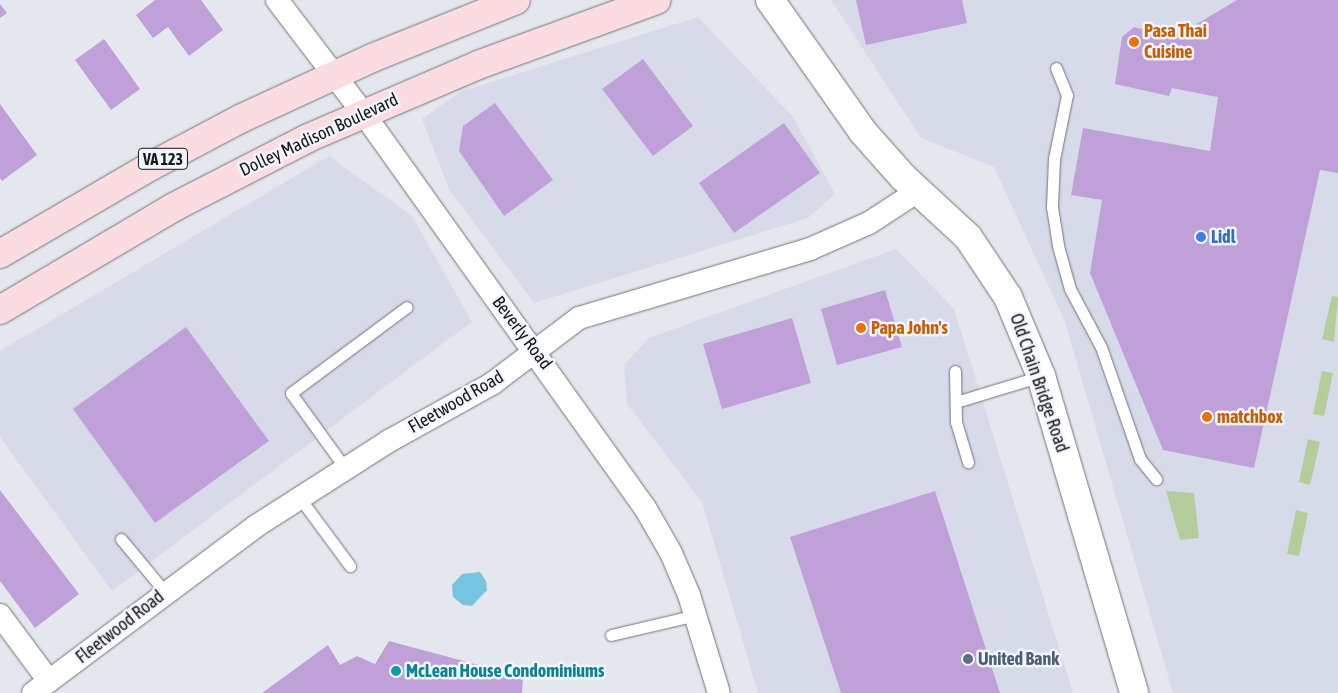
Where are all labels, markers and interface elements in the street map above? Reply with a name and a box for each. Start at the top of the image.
place label: Pasa Thai Cuisine [1144,21,1207,64]
marker: Pasa Thai Cuisine [1128,36,1140,48]
street label: Dolley Madison Boulevard [236,89,402,181]
road number: VA 123 [137,146,189,172]
place label: Lidl [1211,226,1235,248]
marker: Lidl [1195,231,1207,243]
street label: Beverly Road [487,292,557,374]
street label: Old Chain Bridge Road [1005,311,1073,455]
place label: Papa John's [871,317,948,339]
marker: Papa John's [855,322,867,334]
street label: Fleetwood Road [405,366,507,438]
place label: matchbox [1217,406,1283,428]
marker: matchbox [1201,411,1213,423]
street label: Fleetwood Road [72,586,168,668]
place label: United Bank [978,648,1059,670]
marker: United Bank [962,653,974,665]
place label: McLean House Condominiums [406,660,604,682]
marker: McLean House Condominiums [390,665,402,677]

